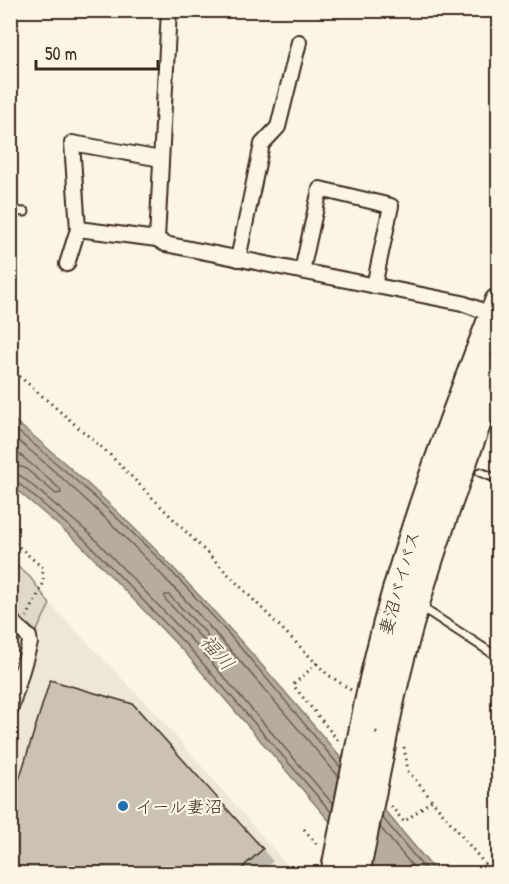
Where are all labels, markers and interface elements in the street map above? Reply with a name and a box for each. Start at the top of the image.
scale bar [36,33,158,71]
text: 50 m [45,41,77,66]
street label: 妻沼バイパス [372,528,426,638]
water label: 福川 [195,628,241,676]
place label: イール妻沼 [135,794,222,819]
marker: イール妻沼 [116,799,130,813]

